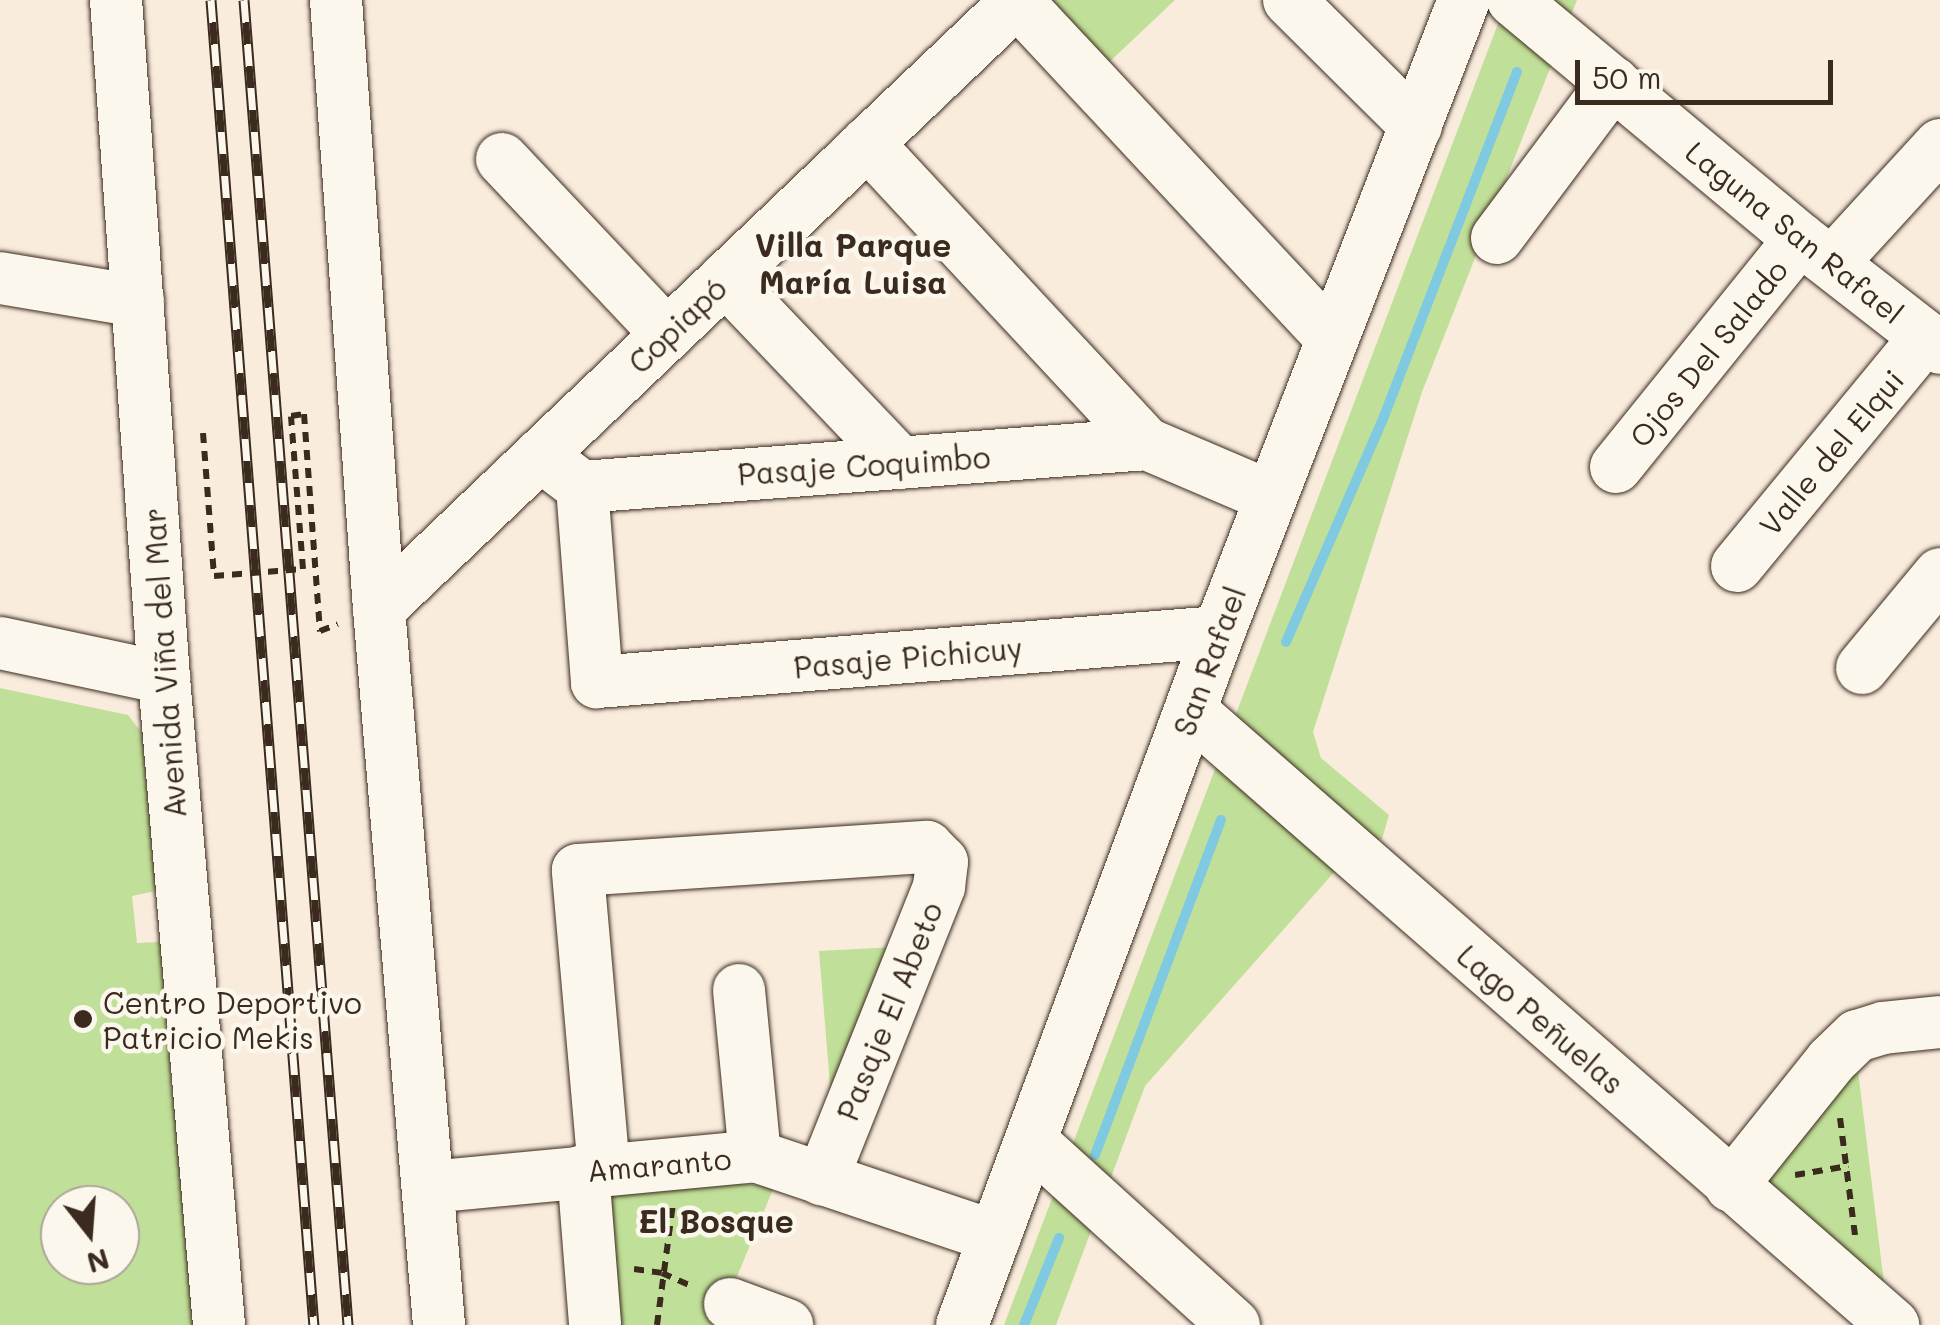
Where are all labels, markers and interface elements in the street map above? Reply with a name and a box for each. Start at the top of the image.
scale bar [1580,40,1838,102]
text: 50 m [1592,57,1662,97]
street label: Laguna San Rafael [1679,133,1911,331]
district label: Villa Parque María Luisa [755,226,951,301]
street label: Ojos Del Salado [1621,252,1795,454]
street label: Copiapó [621,270,733,380]
street label: Valle del Elqui [1751,362,1911,542]
street label: Pasaje Coquimbo [736,438,992,492]
street label: Avenida Viña del Mar [135,507,193,819]
street label: San Rafael [1165,581,1253,741]
street label: Pasaje Pichicuy [792,629,1024,685]
street label: Pasaje El Abeto [829,897,949,1125]
street label: Lago Peñuelas [1450,937,1632,1101]
place label: Centro Deportivo Patricio Mekis [103,984,362,1054]
marker: Centro Deportivo Patricio Mekis [72,1008,94,1030]
street label: Amaranto [585,1140,733,1188]
north arrow [40,1185,140,1285]
district label: El Bosque [638,1201,794,1239]
text: N [83,1241,114,1282]

